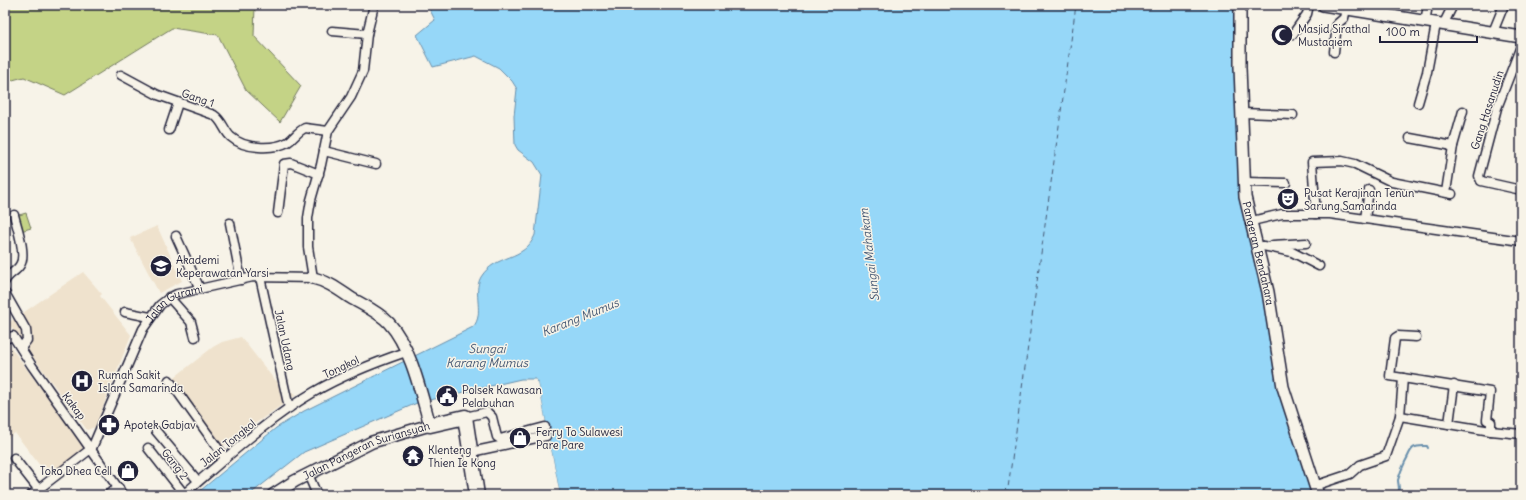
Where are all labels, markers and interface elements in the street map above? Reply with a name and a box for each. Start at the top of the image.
scale bar [1380,18,1477,44]
mosque icon: Masjid Sirathal Mustaqiem [1269,22,1295,48]
place label: Masjid Sirathal Mustaqiem [1298,22,1370,49]
text: 100 m [1386,24,1420,39]
street label: Gang Hasanudin [1468,68,1506,152]
street label: Gang 1 [180,86,216,110]
theatre icon: Pusat Kerajinan Tenun Sarung Samarinda [1275,186,1301,212]
place label: Pusat Kerajinan Tenun Sarung Samarinda [1304,186,1414,213]
street label: Pangeran Bendahara [1239,200,1277,306]
water label: Sungai Mahakam [856,207,882,302]
school or university icon: Akademi Keperawatan Yarsi [148,253,174,279]
place label: Akademi Keperawatan Yarsi [176,253,269,280]
street label: Jalan Gurami [143,281,204,326]
water label: Karang Mumus [539,294,622,339]
street label: Jalan Udang [272,308,298,372]
water label: Sungai Karang Mumus [446,341,529,370]
street label: Tongkol [321,353,361,381]
hospital icon: Rumah Sakit Islam Samarinda [69,368,95,394]
place label: Rumah Sakit Islam Samarinda [98,368,183,395]
public building icon: Polsek Kawasan Pelabuhan [434,383,460,409]
place label: Polsek Kawasan Pelabuhan [462,383,542,410]
street label: Kakap [59,389,89,423]
pharmacy icon: Apotek Gabjav [96,412,122,438]
street label: Jalan Tongkol [197,416,259,470]
place label: Apotek Gabjav [124,418,196,432]
street label: Jalan Pangeran Suriansyah [300,418,431,483]
shop icon: Ferry To Sulawesi Pare Pare [507,425,533,451]
place label: Ferry To Sulawesi Pare Pare [536,425,623,452]
temple icon: Klenteng Thien Ie Kong [400,443,426,469]
place label: Klenteng Thien Ie Kong [428,443,496,470]
street label: Gang 2 [159,446,191,482]
shop icon: Toko Dhea Cell [115,458,141,484]
place label: Toko Dhea Cell [40,464,112,478]

